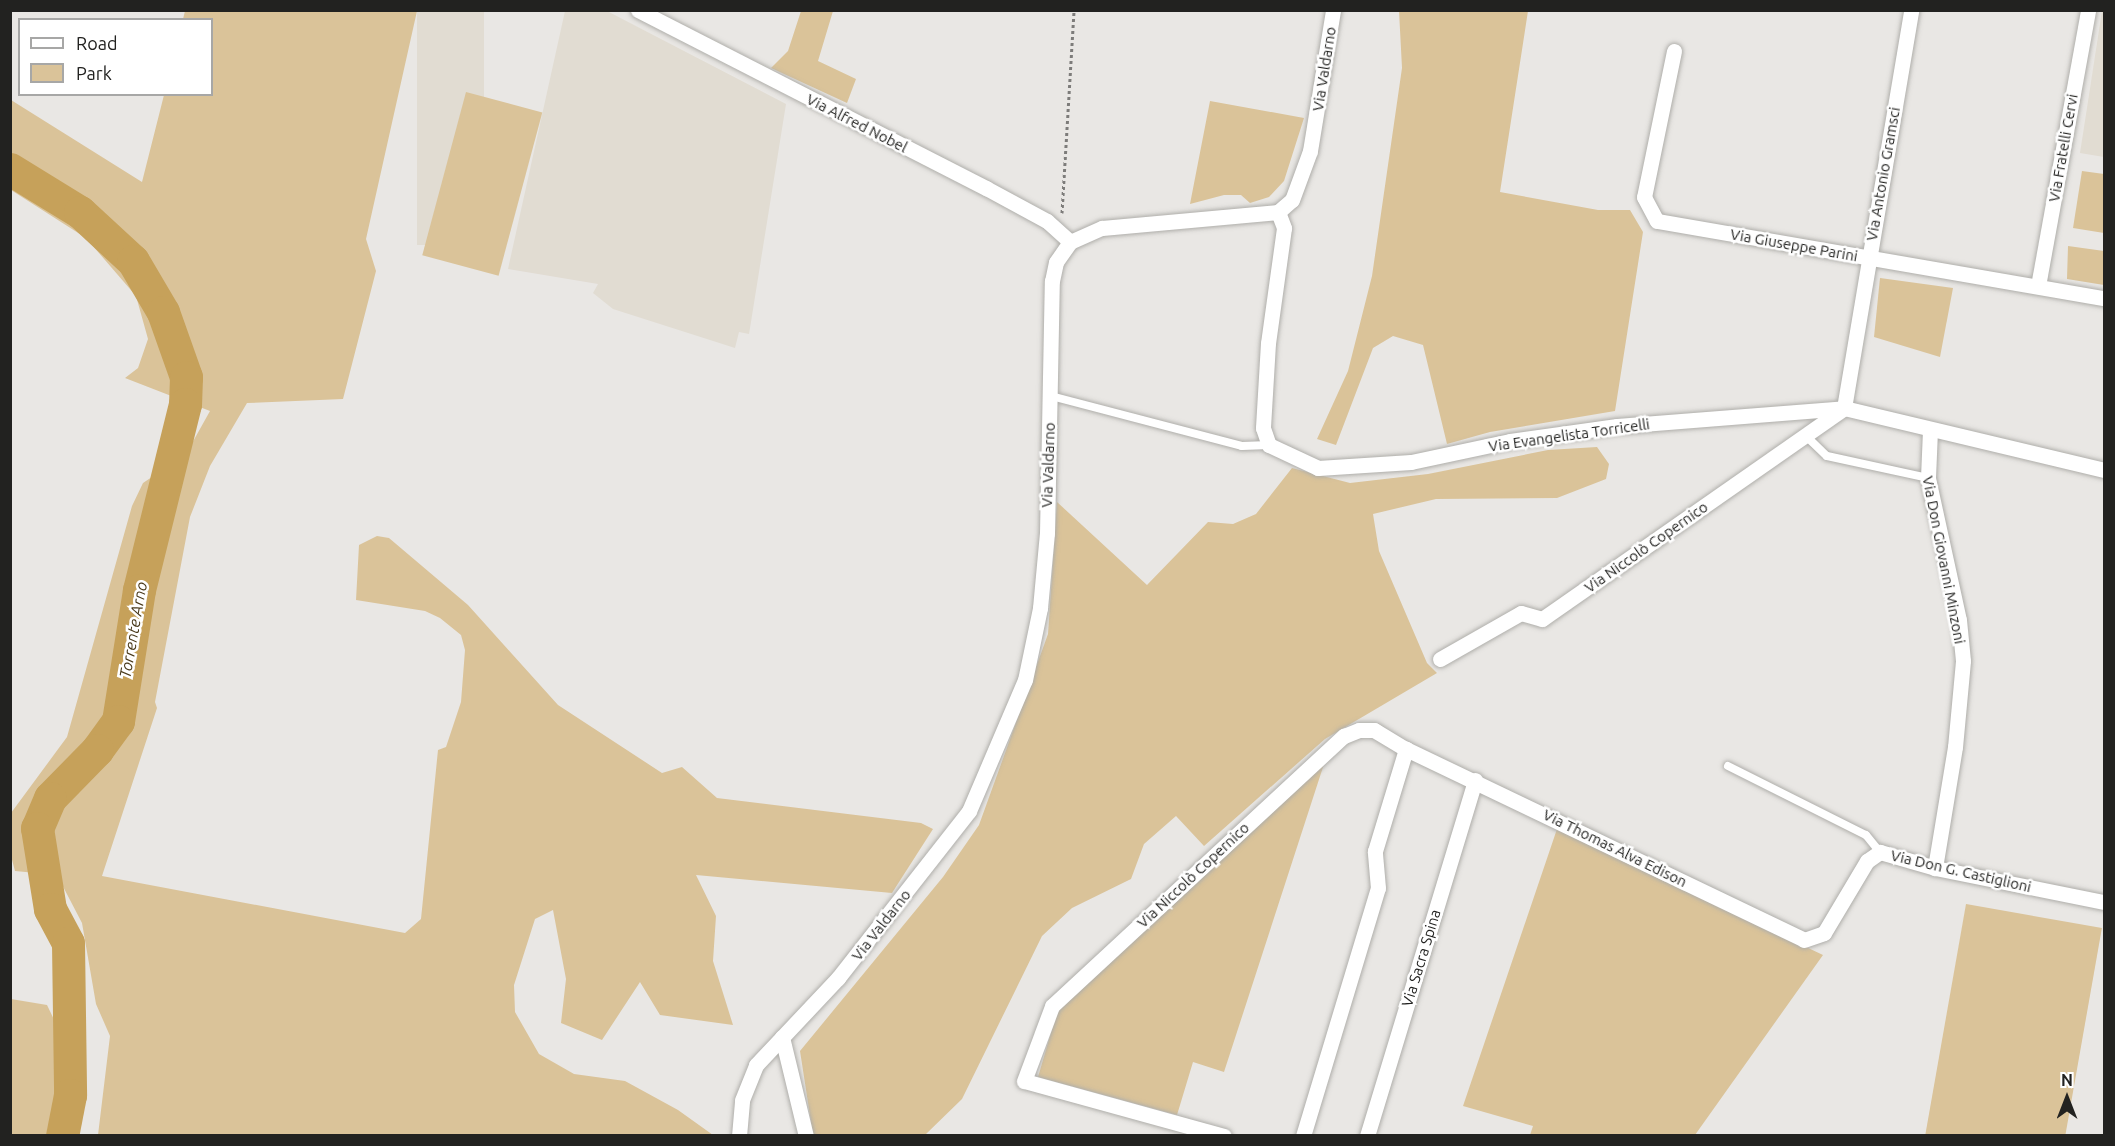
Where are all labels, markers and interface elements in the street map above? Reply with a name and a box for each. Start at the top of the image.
legend [18,18,213,96]
street label: Via Valdarno [1308,26,1340,112]
text: Road [76,33,118,53]
text: Park [76,63,112,83]
street label: Via Alfred Nobel [804,90,910,156]
street label: Via Fratelli Cervi [2045,93,2081,203]
street label: Via Antonio Gramsci [1862,106,1904,242]
street label: Via Giuseppe Parini [1729,225,1859,265]
street label: Via Evangelista Torricelli [1487,415,1651,455]
street label: Via Valdarno [1038,422,1058,508]
street label: Via Don Giovanni Minzoni [1919,475,1969,645]
street label: Via Niccolò Copernico [1581,498,1711,596]
water label: Torrente Arno [115,580,151,680]
street label: Via Thomas Alva Edison [1540,805,1690,891]
street label: Via Niccolò Copernico [1133,818,1253,932]
street label: Via Don G. Castiglioni [1889,846,2033,896]
street label: Via Valdarno [848,886,914,964]
street label: Via Sacra Spina [1398,907,1444,1009]
north arrow [2037,1068,2097,1128]
text: N [2061,1071,2073,1089]

